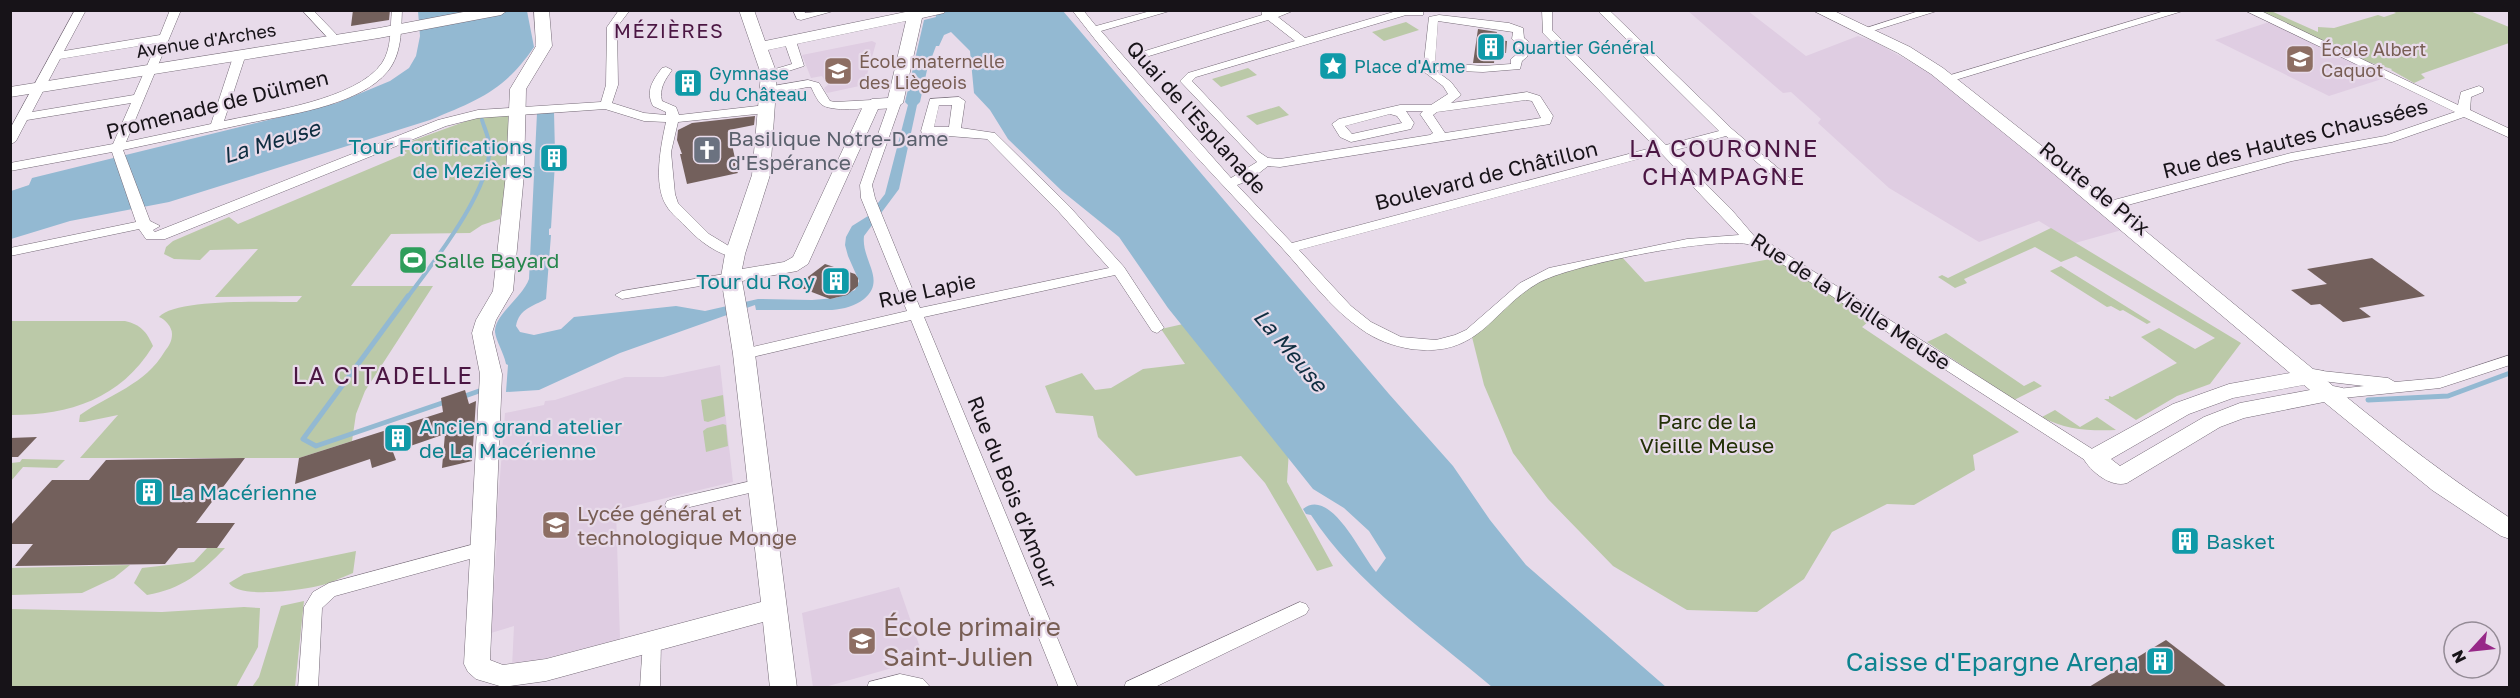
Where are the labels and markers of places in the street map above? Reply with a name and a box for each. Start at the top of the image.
building icon: Quartier Général [1475,31,1507,63]
place label: Quartier Général [1512,36,1655,58]
place label: École Albert Caquot [2321,38,2426,81]
school or university icon: École Albert Caquot [2284,43,2316,75]
place label: École maternelle des Liègeois [859,50,1005,93]
place icon: Place d'Arme [1317,50,1349,82]
school or university icon: École maternelle des Liègeois [822,55,854,87]
place label: Place d'Arme [1354,55,1466,77]
place label: Gymnase du Château [709,62,807,105]
building icon: Gymnase du Château [672,67,704,99]
place label: Basilique Notre-Dame d'Espérance [728,125,949,175]
place label: Tour Fortifications de Mezières [349,133,533,183]
church icon: Basilique Notre-Dame d'Espérance [691,134,723,166]
building icon: Tour Fortifications de Mezières [538,142,570,174]
sports icon: Salle Bayard [397,244,429,276]
place label: Salle Bayard [434,247,559,273]
building icon: Tour du Roy [820,265,852,297]
place label: Tour du Roy [696,268,815,294]
place label: Ancien grand atelier de La Macérienne [419,413,622,463]
building icon: Ancien grand atelier de La Macérienne [382,422,414,454]
building icon: La Macérienne [133,476,165,508]
place label: La Macérienne [170,479,317,505]
place label: Lycée général et technologique Monge [577,500,797,550]
school or university icon: Lycée général et technologique Monge [540,509,572,541]
building icon: Basket [2169,525,2201,557]
place label: Basket [2206,528,2275,554]
place label: École primaire Saint-Julien [883,611,1061,672]
school or university icon: École primaire Saint-Julien [846,625,878,657]
building icon: Caisse d'Epargne Arena [2144,645,2176,677]
place label: Caisse d'Epargne Arena [1846,646,2139,677]

